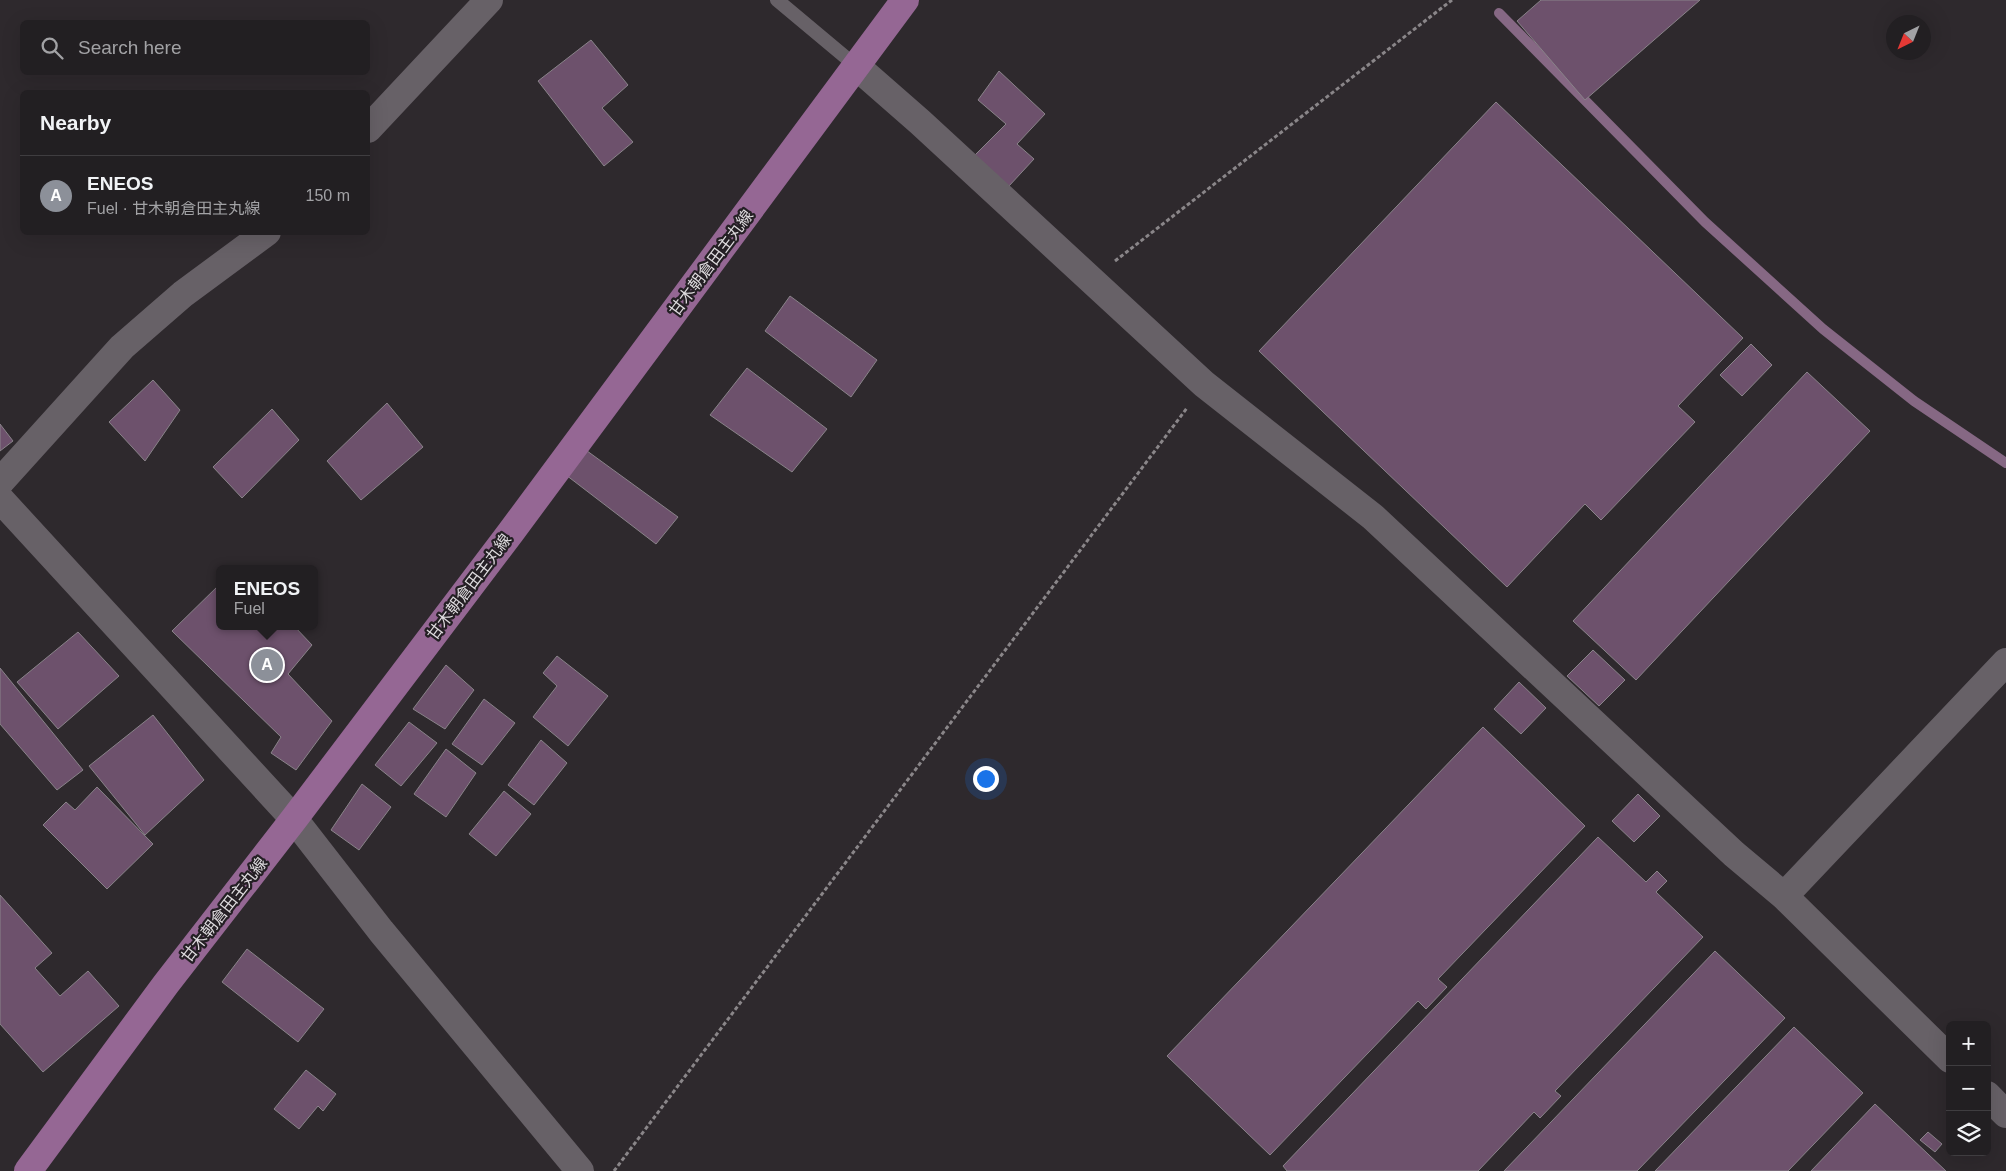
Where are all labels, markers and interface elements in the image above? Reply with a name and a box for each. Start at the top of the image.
north arrow [1886,15,1931,60]
search box [20,20,370,75]
icon: search [38,34,66,62]
text: Search here [78,37,182,58]
text: Nearby [40,111,111,134]
text: ENEOS [87,173,154,194]
text: A [50,187,62,204]
text: 150 m [306,187,350,204]
text: Fuel · 甘木朝倉田主丸線 [87,200,260,217]
street label: 甘木朝倉田主丸線 [666,207,756,319]
street label: 甘木朝倉田主丸線 [424,531,514,643]
popup [216,565,318,630]
text: ENEOS [234,578,300,599]
text: Fuel [234,600,265,617]
pin: A [251,646,283,684]
your location [973,766,999,792]
street label: 甘木朝倉田主丸線 [178,854,270,966]
map controls [1946,1021,1991,1156]
button: + [1946,1021,1991,1066]
button: − [1946,1066,1991,1111]
button: layers [1946,1111,1991,1156]

